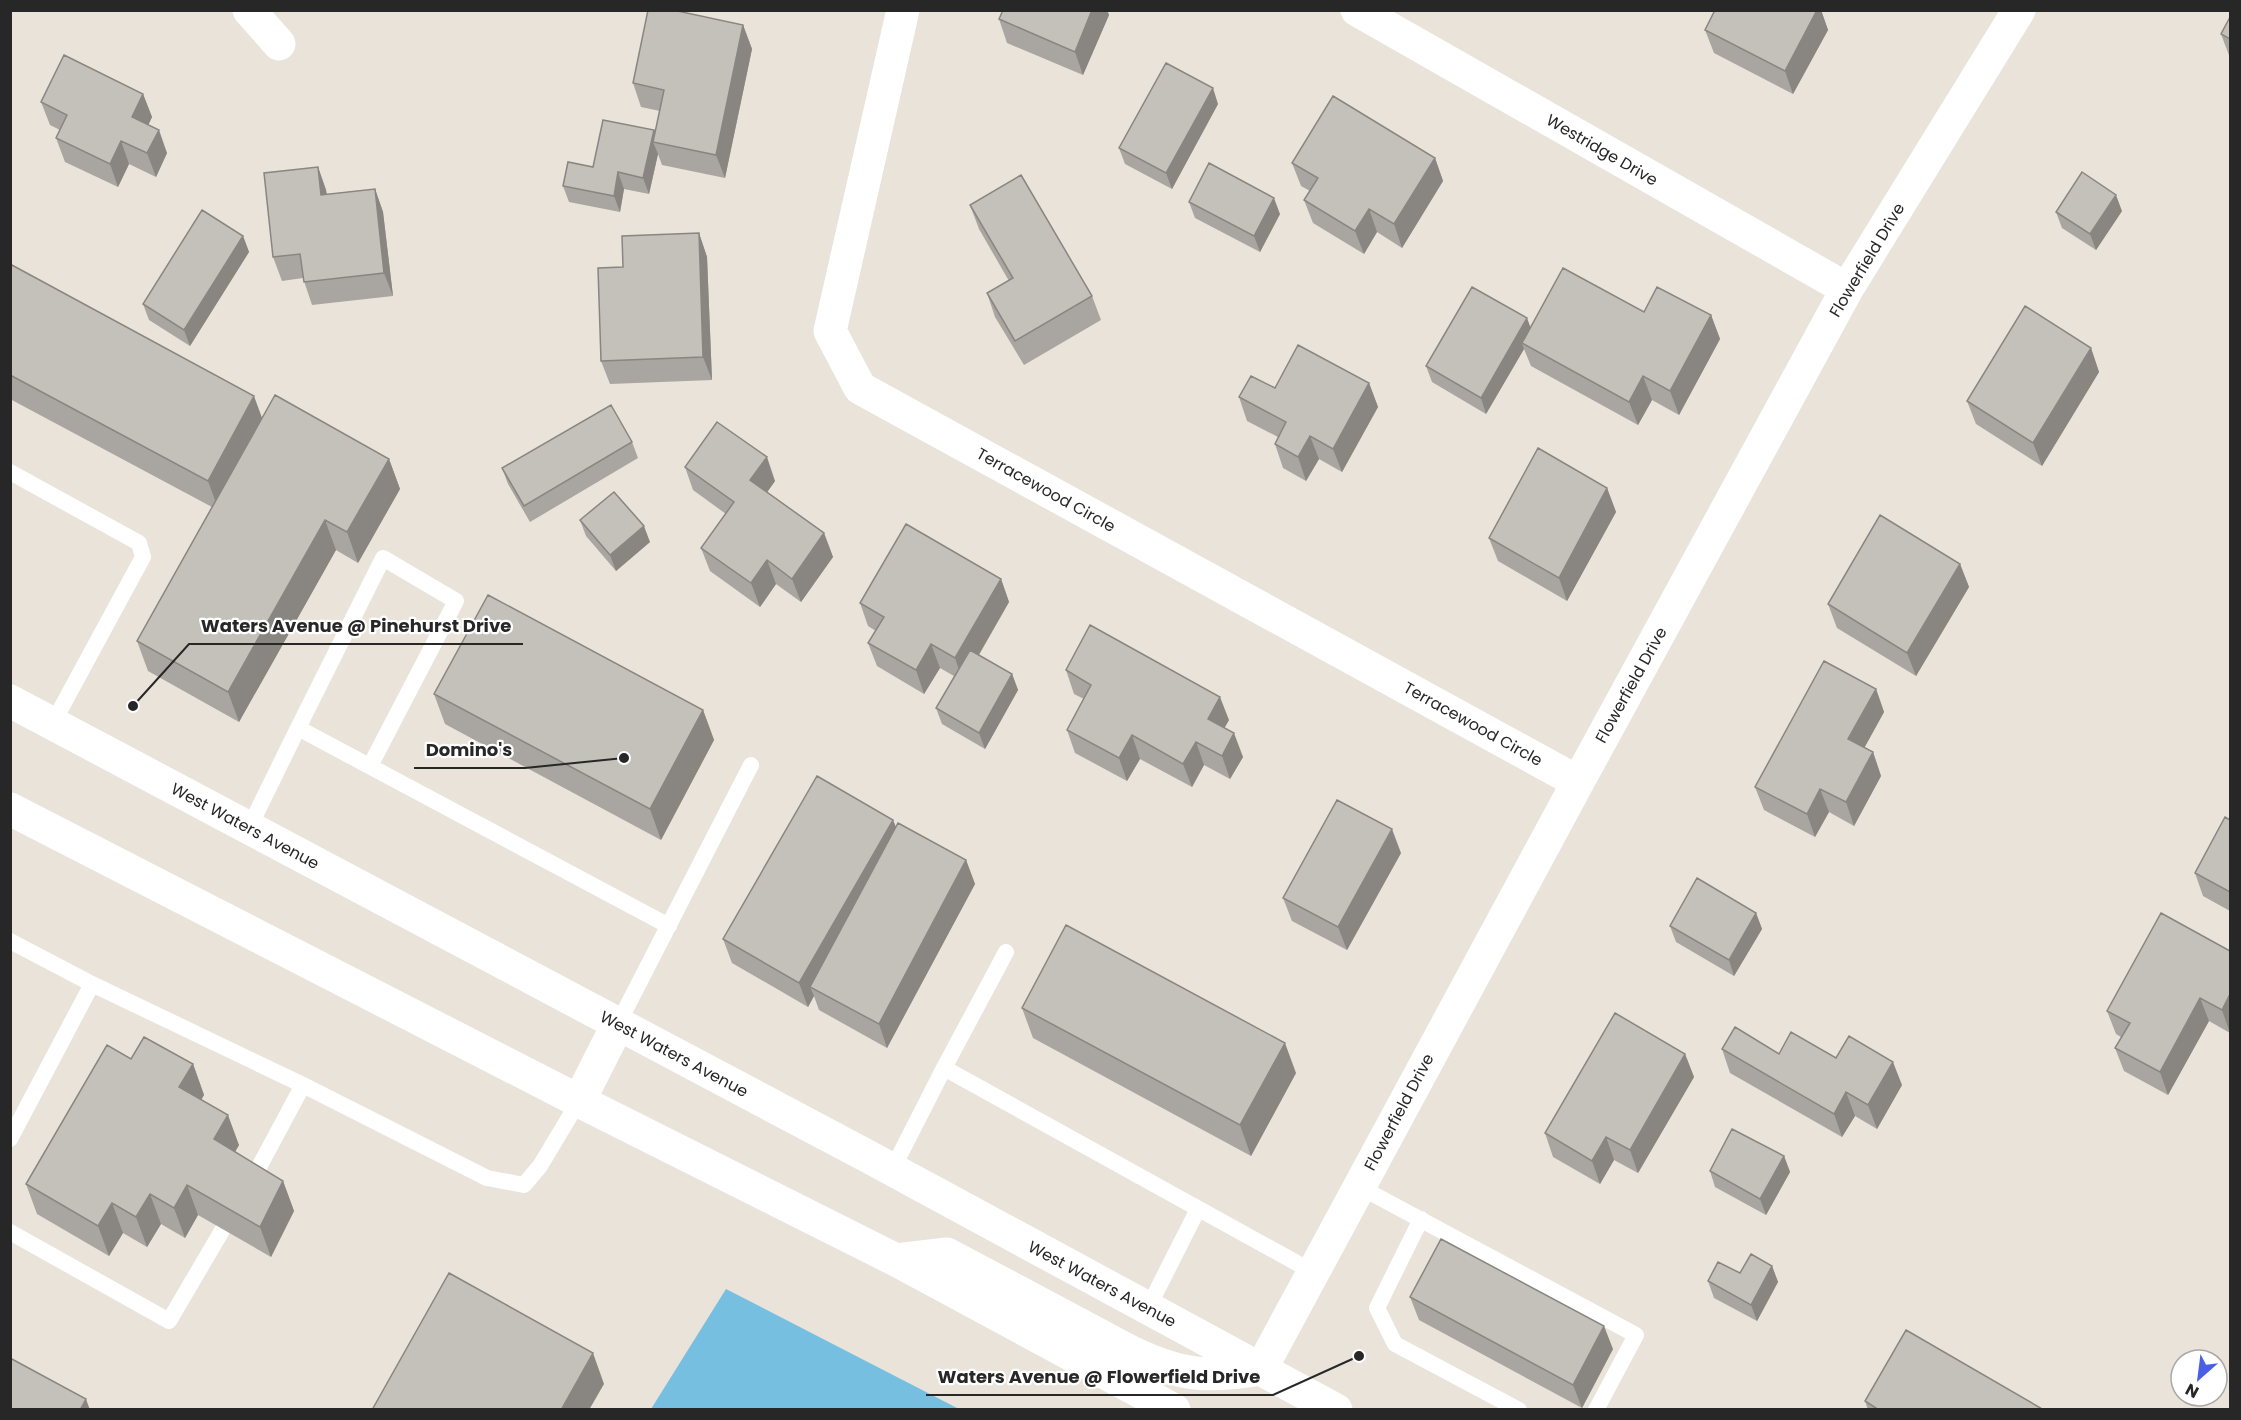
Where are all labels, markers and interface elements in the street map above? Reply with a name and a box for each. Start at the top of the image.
street label: Westridge Drive [1542,109,1662,191]
street label: Flowerfield Drive [1824,199,1910,321]
street label: Terracewood Circle [972,442,1120,538]
callout: Waters Avenue @ Pinehurst Drive [189,608,523,644]
text: Waters Avenue @ Pinehurst Drive [201,613,511,638]
street label: Flowerfield Drive [1590,623,1672,747]
street label: Terracewood Circle [1399,676,1547,772]
callout: Domino's [414,732,525,768]
text: Domino's [426,737,512,762]
street label: West Waters Avenue [167,777,323,875]
street label: West Waters Avenue [596,1005,752,1103]
street label: Flowerfield Drive [1358,1049,1440,1175]
street label: West Waters Avenue [1024,1235,1180,1333]
north arrow [2169,1348,2229,1408]
callout: Waters Avenue @ Flowerfield Drive [926,1359,1273,1395]
text: Waters Avenue @ Flowerfield Drive [938,1364,1260,1389]
text: N [2181,1378,2203,1404]

